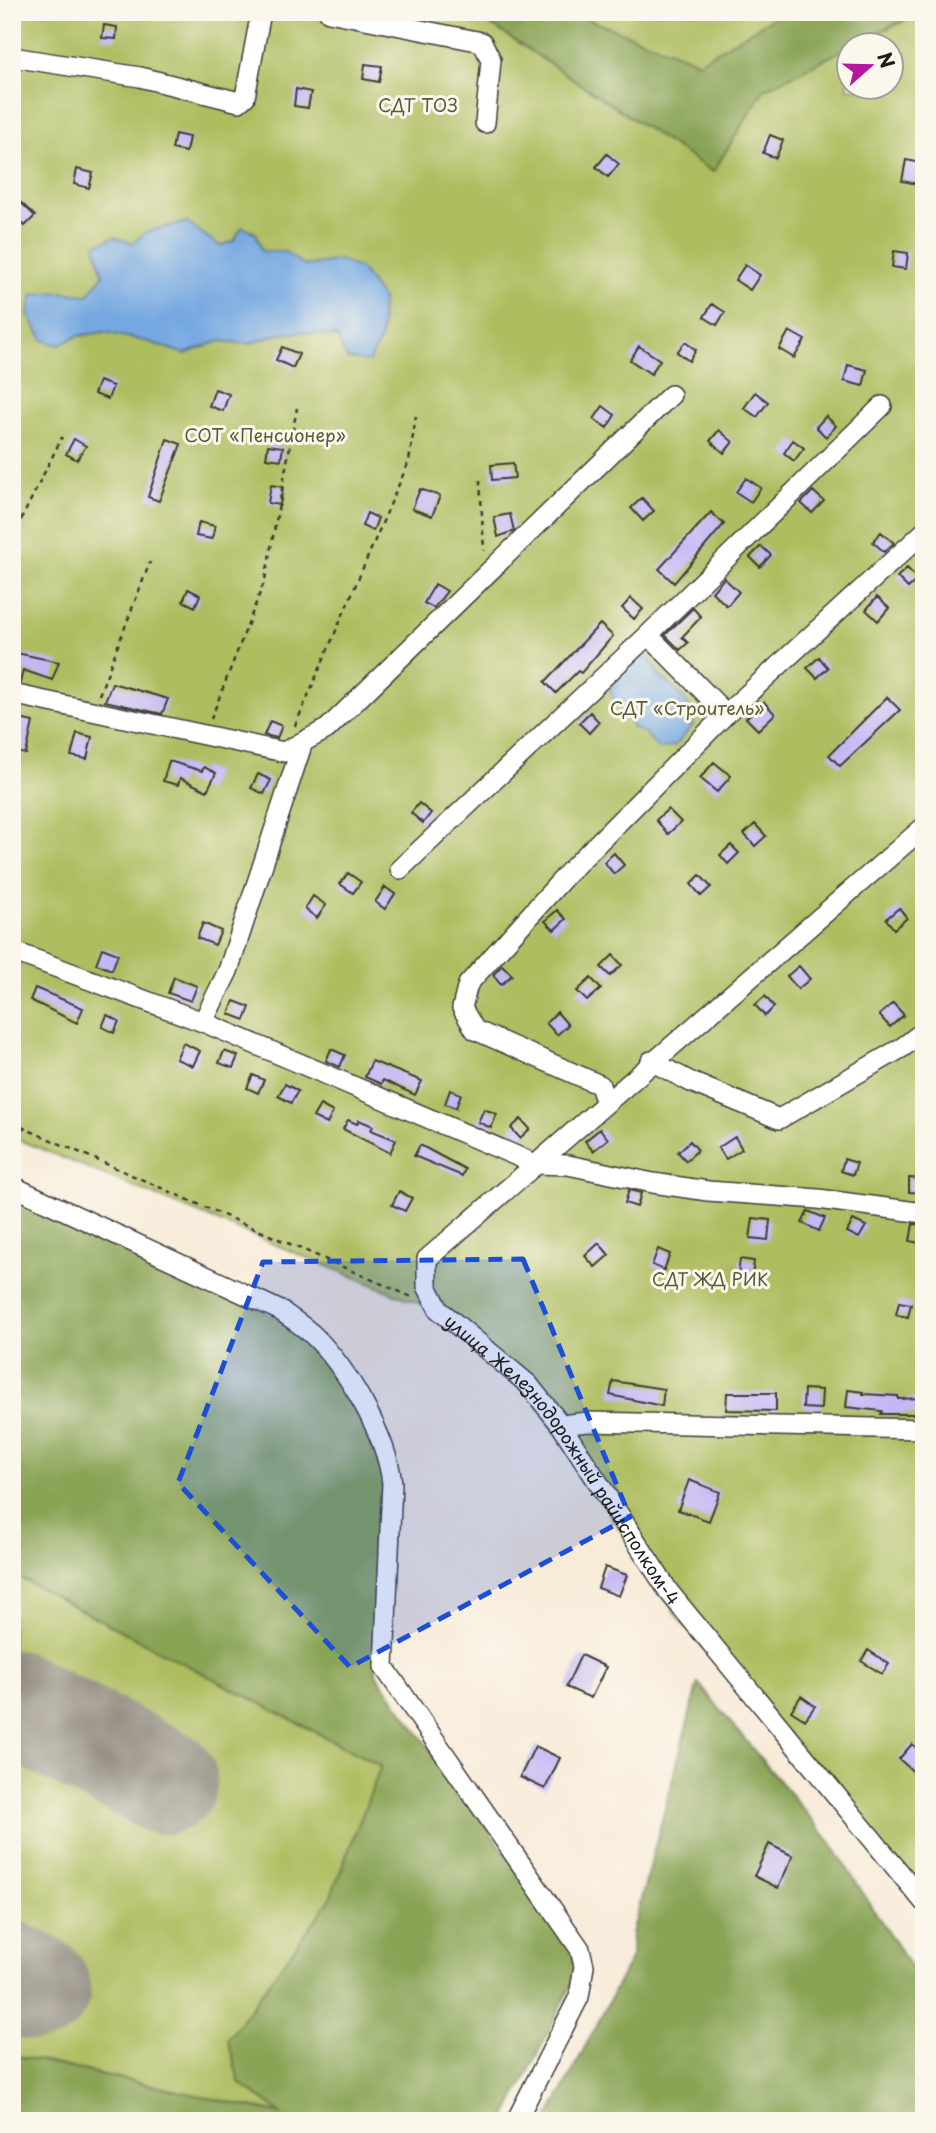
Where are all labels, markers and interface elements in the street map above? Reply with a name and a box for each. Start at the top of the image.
north arrow [834,32,904,102]
text: N [871,48,903,72]
park label: СДТ ТОЗ [378,91,458,118]
park label: СОТ «Пенсионер» [184,421,346,448]
park label: СДТ «Строитель» [610,694,764,721]
park label: СДТ ЖД РИК [652,1265,768,1292]
street label: улица Железнодорожный райисполком-4 [439,1307,687,1610]

